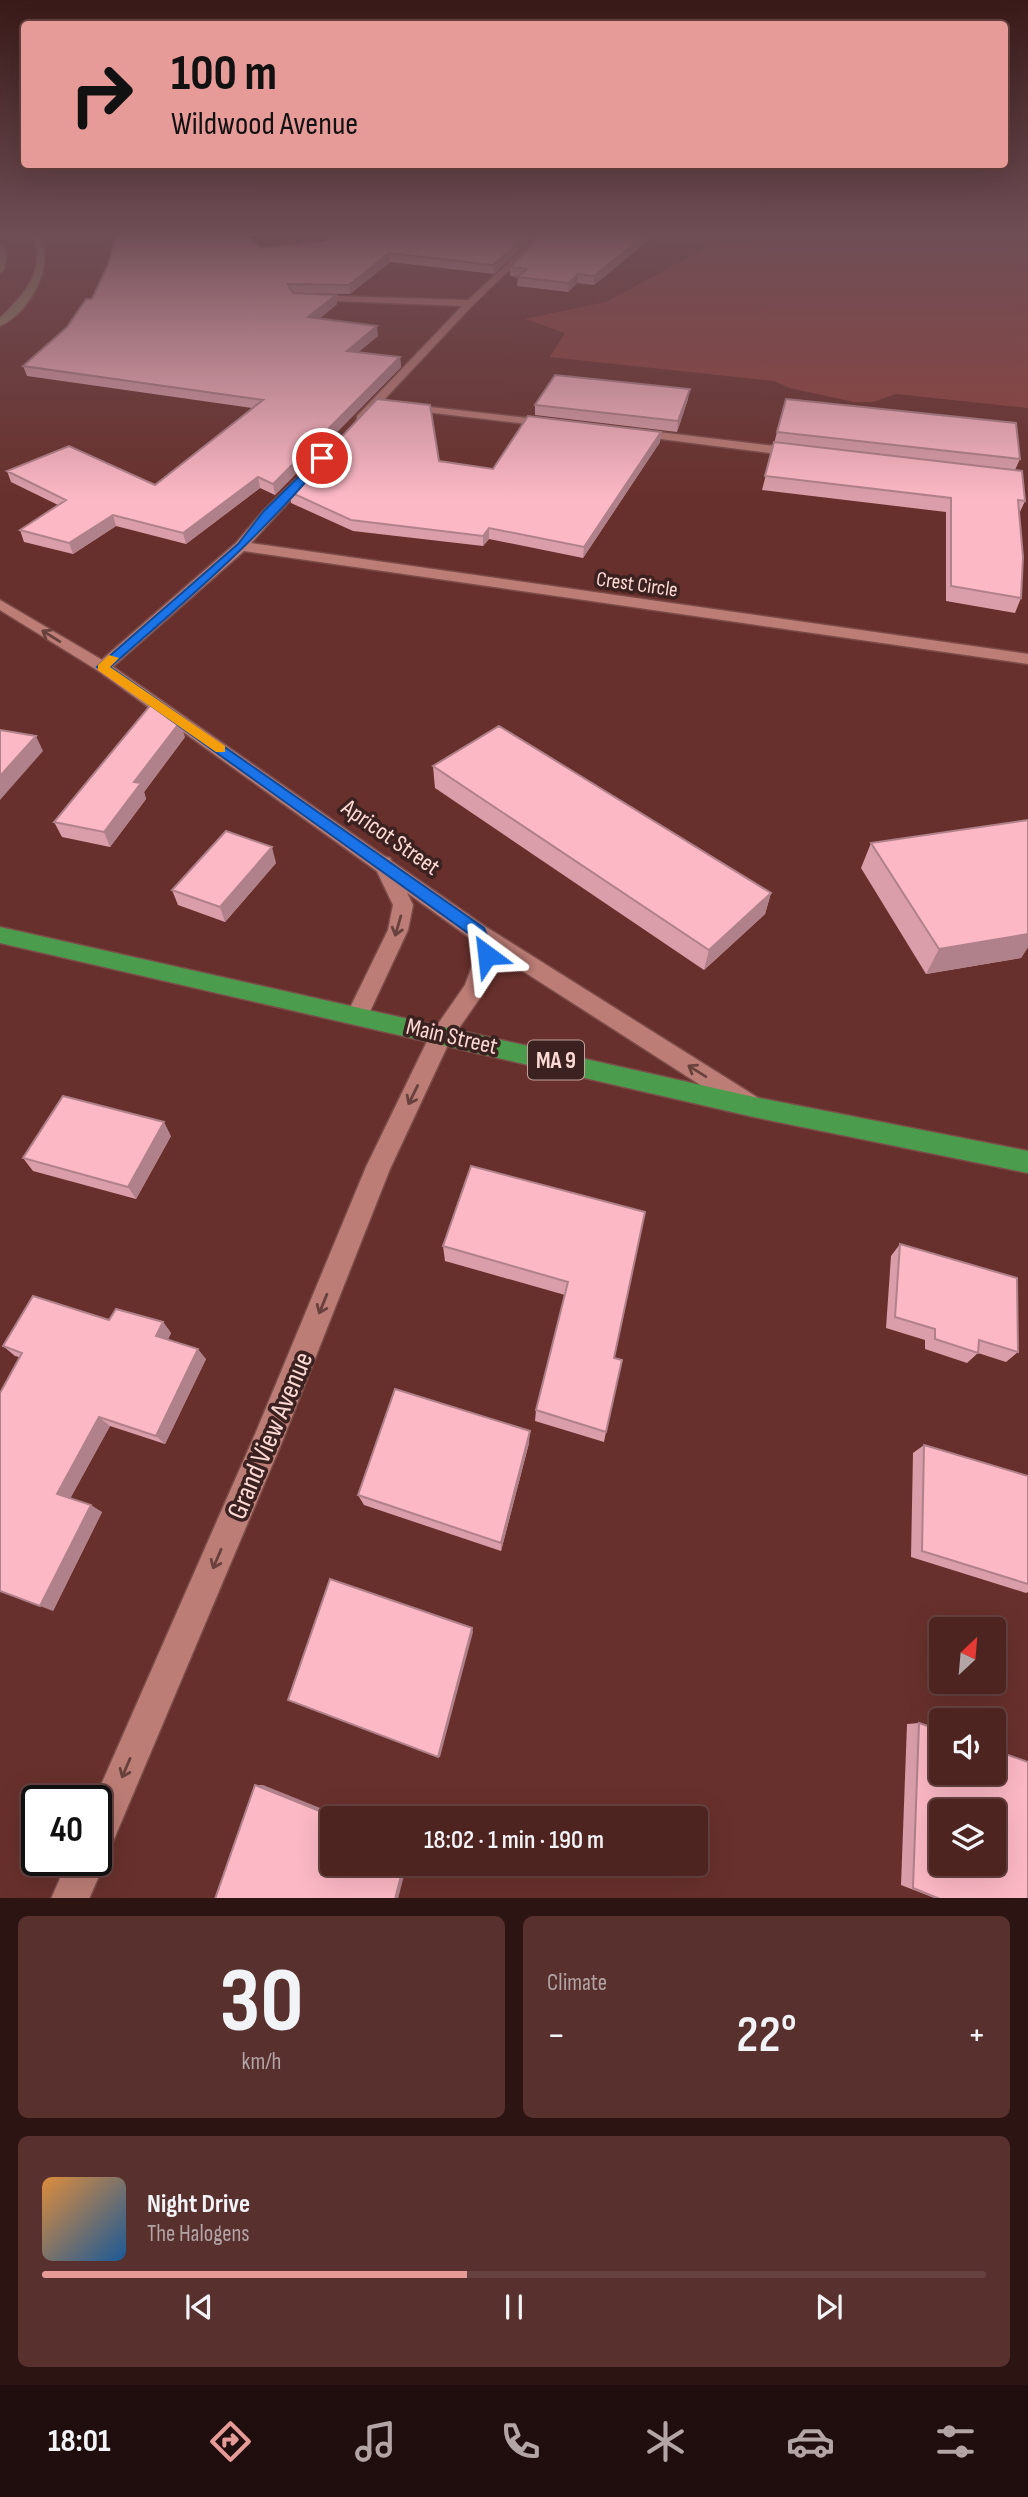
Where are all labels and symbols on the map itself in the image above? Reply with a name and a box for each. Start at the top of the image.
pin [292,428,352,488]
street label: Crest Circle [595,566,679,603]
one-way arrow [42,628,62,642]
street label: Apricot Street [335,792,445,882]
one-way arrow [390,914,403,936]
position arrow [450,918,524,992]
street label: Main Street [403,1012,500,1061]
road number: MA 9 [528,1040,584,1079]
one-way arrow [687,1063,707,1077]
one-way arrow [405,1084,419,1105]
one-way arrow [315,1293,328,1314]
street label: Grand View Avenue [220,1347,320,1524]
one-way arrow [209,1548,222,1569]
north arrow [929,1617,1006,1694]
one-way arrow [119,1757,132,1778]
speed limit sign: 40 [21,1785,112,1876]

